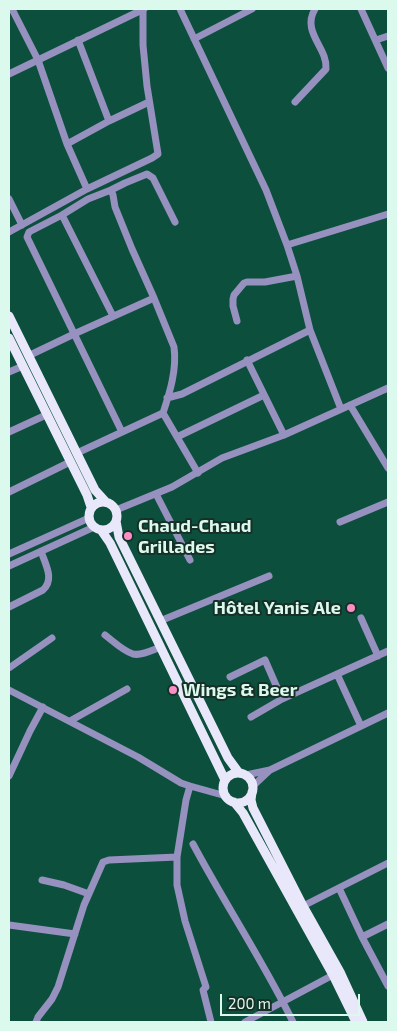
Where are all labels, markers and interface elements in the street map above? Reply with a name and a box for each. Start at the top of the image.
place label: Chaud-Chaud Grillades [138,515,252,558]
marker: Chaud-Chaud Grillades [122,530,134,542]
place label: Hôtel Yanis Ale [213,597,341,619]
marker: Hôtel Yanis Ale [345,602,357,614]
place label: Wings & Beer [183,679,297,701]
marker: Wings & Beer [167,684,179,696]
scale bar [222,984,362,1016]
text: 200 m [228,994,271,1012]

